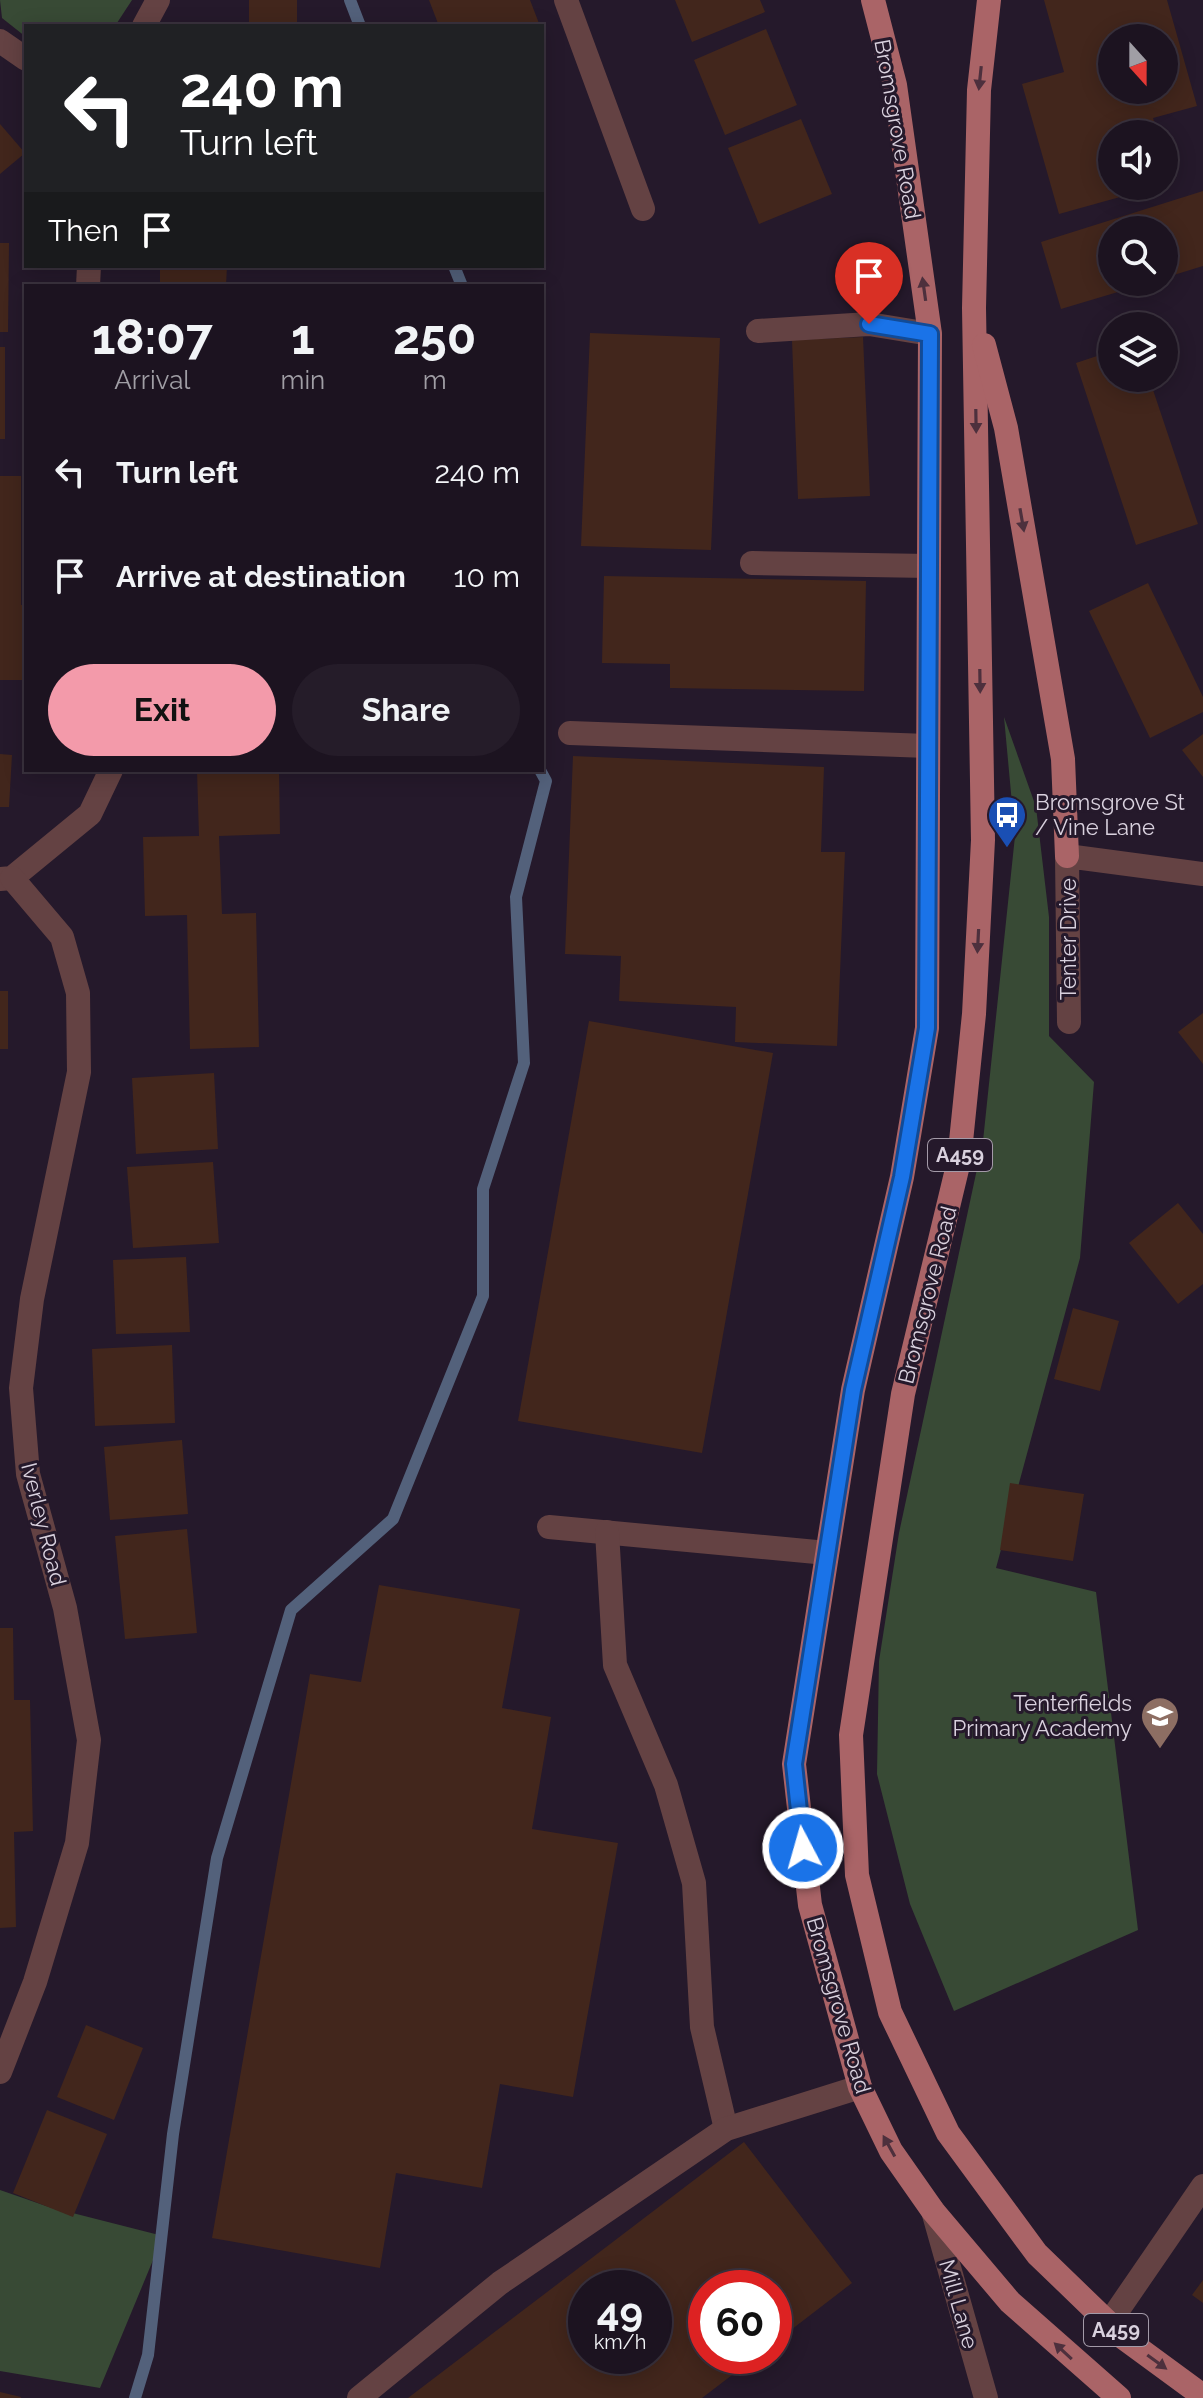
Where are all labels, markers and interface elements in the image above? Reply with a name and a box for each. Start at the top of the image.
north arrow [1098,24,1178,104]
map controls [1098,24,1178,392]
street label: Bromsgrove Road [869,37,927,221]
text: 240 m [180,54,344,120]
icon: left [48,56,152,160]
one-way arrow [973,65,986,90]
button: sound [1098,120,1178,200]
text: Turn left [180,121,318,163]
icon: arrive [135,208,179,252]
text: Then [48,213,119,248]
button: search [1098,216,1178,296]
pin [835,242,903,324]
icon: arrive [847,254,891,298]
one-way arrow [917,277,930,302]
text: 18:07 [92,309,213,365]
text: 1 [291,309,315,365]
text: 250 [393,309,476,365]
button: layers [1098,312,1178,392]
text: Arrival [114,365,190,395]
text: min [281,365,325,395]
text: m [423,365,447,395]
one-way arrow [970,409,982,434]
icon: left [48,450,92,494]
text: Turn left [116,455,238,490]
text: 240 m [434,455,520,490]
one-way arrow [1016,508,1028,533]
icon: arrive [48,554,92,598]
text: Arrive at destination [116,559,406,594]
text: 10 m [454,559,520,594]
button: Exit [48,664,276,756]
button: Share [292,664,520,756]
one-way arrow [974,669,986,694]
place label: Bromsgrove St / Vine Lane [1035,789,1186,840]
bus stop icon: Bromsgrove St / Vine Lane [986,794,1028,849]
street label: Tenter Drive [1055,878,1081,1000]
one-way arrow [971,929,984,954]
road number: A459 [928,1139,992,1171]
street label: Bromsgrove Road [892,1203,962,1387]
street label: Iverley Road [16,1460,72,1588]
place label: Tenterfields Primary Academy [953,1690,1132,1741]
school or university icon: Tenterfields Primary Academy [1139,1695,1181,1750]
position arrow [761,1806,845,1890]
street label: Bromsgrove Road [801,1914,877,2096]
one-way arrow [883,2135,897,2157]
street label: Mill Lane [934,2256,984,2352]
speed limit sign: 60 [688,2270,792,2374]
text: 49 [597,2288,643,2335]
road number: A459 [1084,2314,1148,2346]
text: km/h [594,2330,646,2354]
one-way arrow [1054,2343,1073,2361]
one-way arrow [1146,2354,1168,2370]

